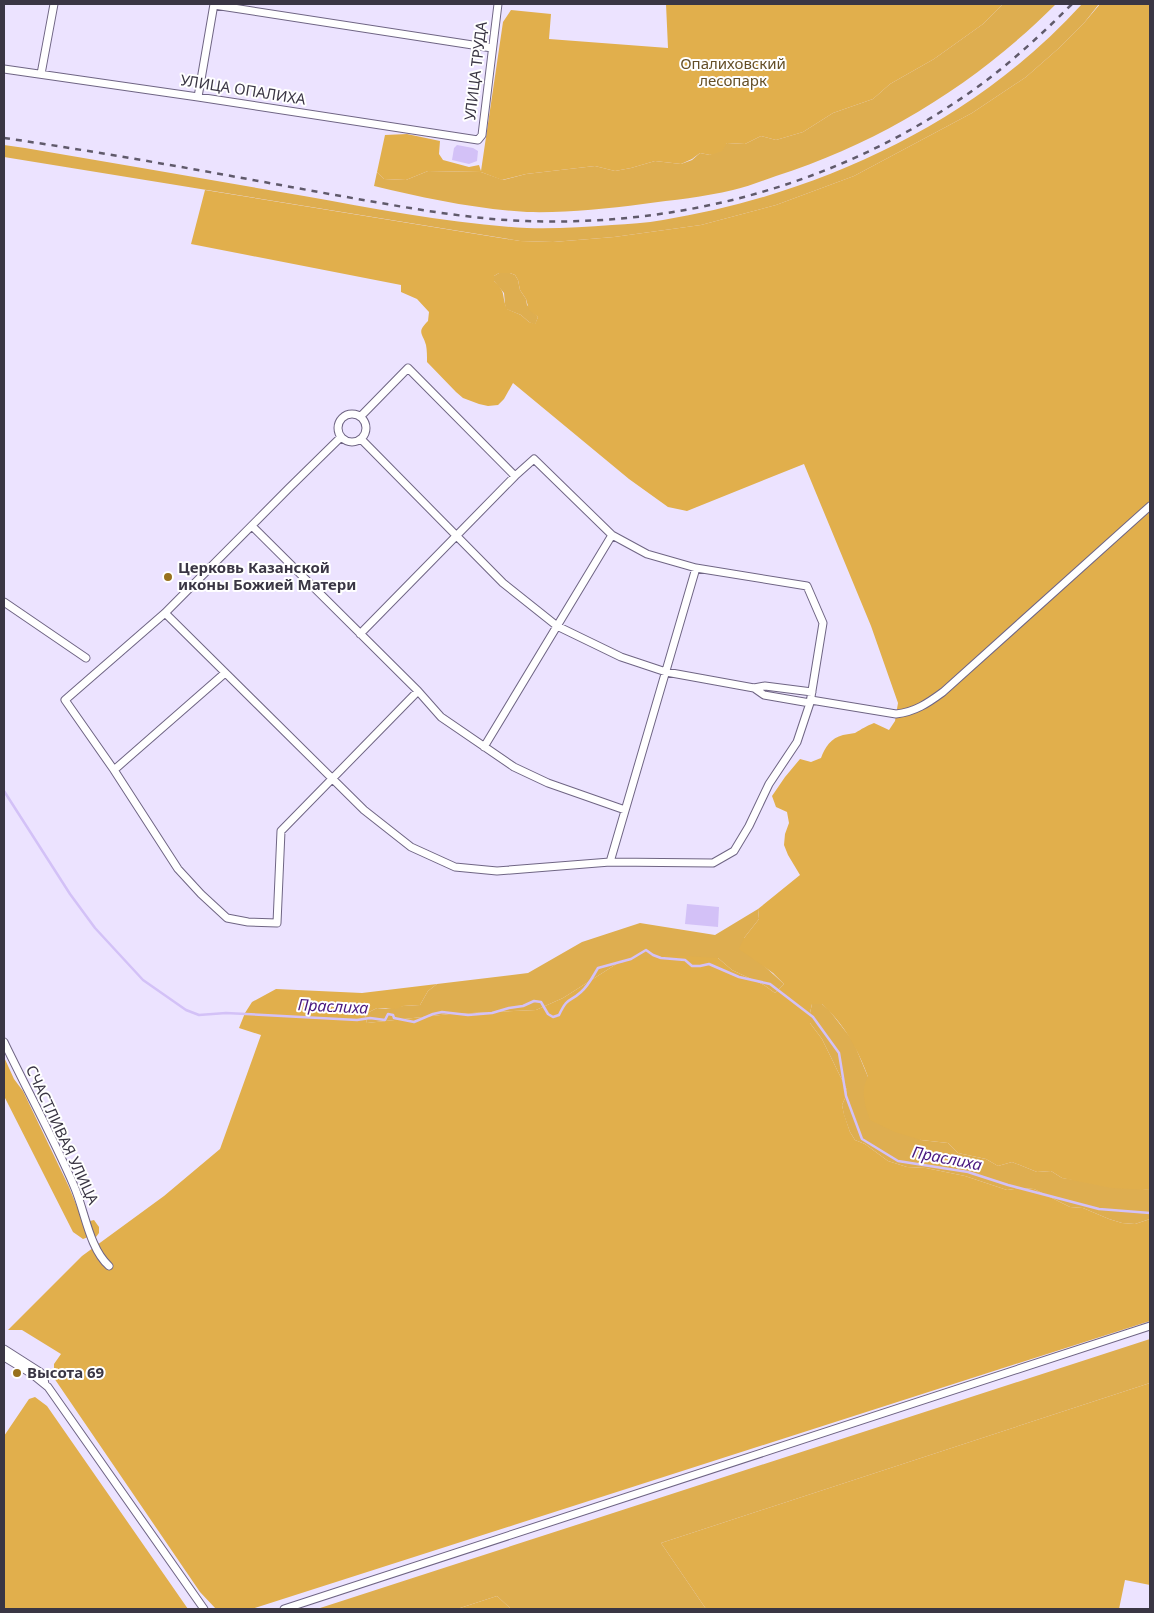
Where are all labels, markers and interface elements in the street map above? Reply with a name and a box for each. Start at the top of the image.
street label: УЛИЦА ТРУДА [459,20,491,122]
park label: Опалиховский лесопарк [680,53,786,90]
street label: УЛИЦА ОПАЛИХА [179,69,308,109]
place label: Церковь Казанской иконы Божией Матери [178,557,356,594]
marker: Церковь Казанской иконы Божией Матери [162,571,174,583]
water label: Праслиха [297,993,369,1019]
street label: СЧАСТЛИВАЯ УЛИЦА [22,1062,104,1208]
water label: Праслиха [910,1140,984,1176]
place label: Высота 69 [27,1362,105,1382]
marker: Высота 69 [11,1367,23,1379]

